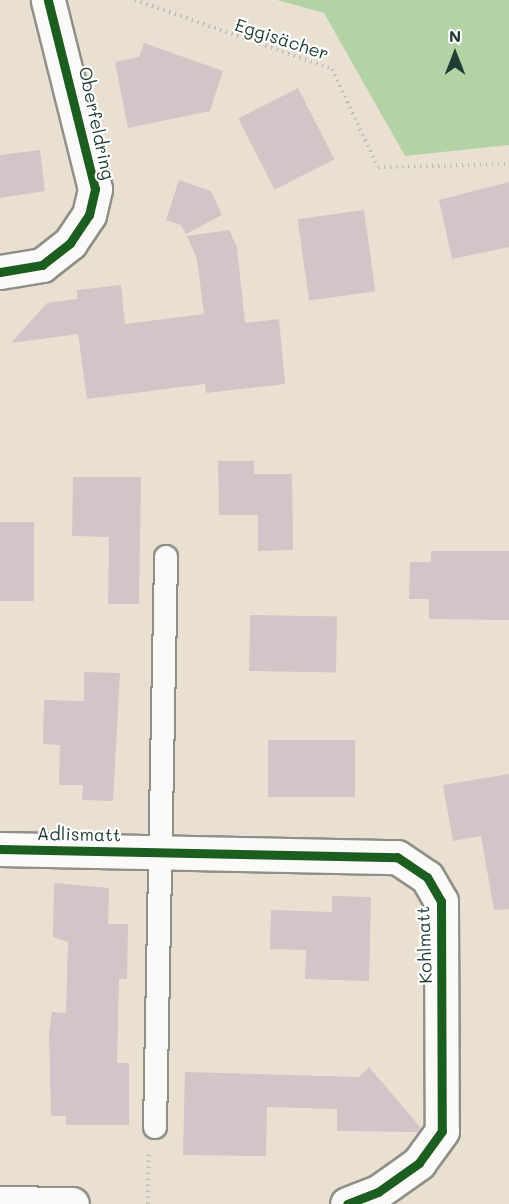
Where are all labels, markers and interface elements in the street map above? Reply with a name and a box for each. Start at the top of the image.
street label: Eggisächer [232,14,332,64]
north arrow [425,24,485,84]
text: N [449,25,461,46]
street label: Oberfeldring [74,65,120,181]
street label: Adlismatt [37,822,121,846]
street label: Kohlmatt [412,906,436,984]

